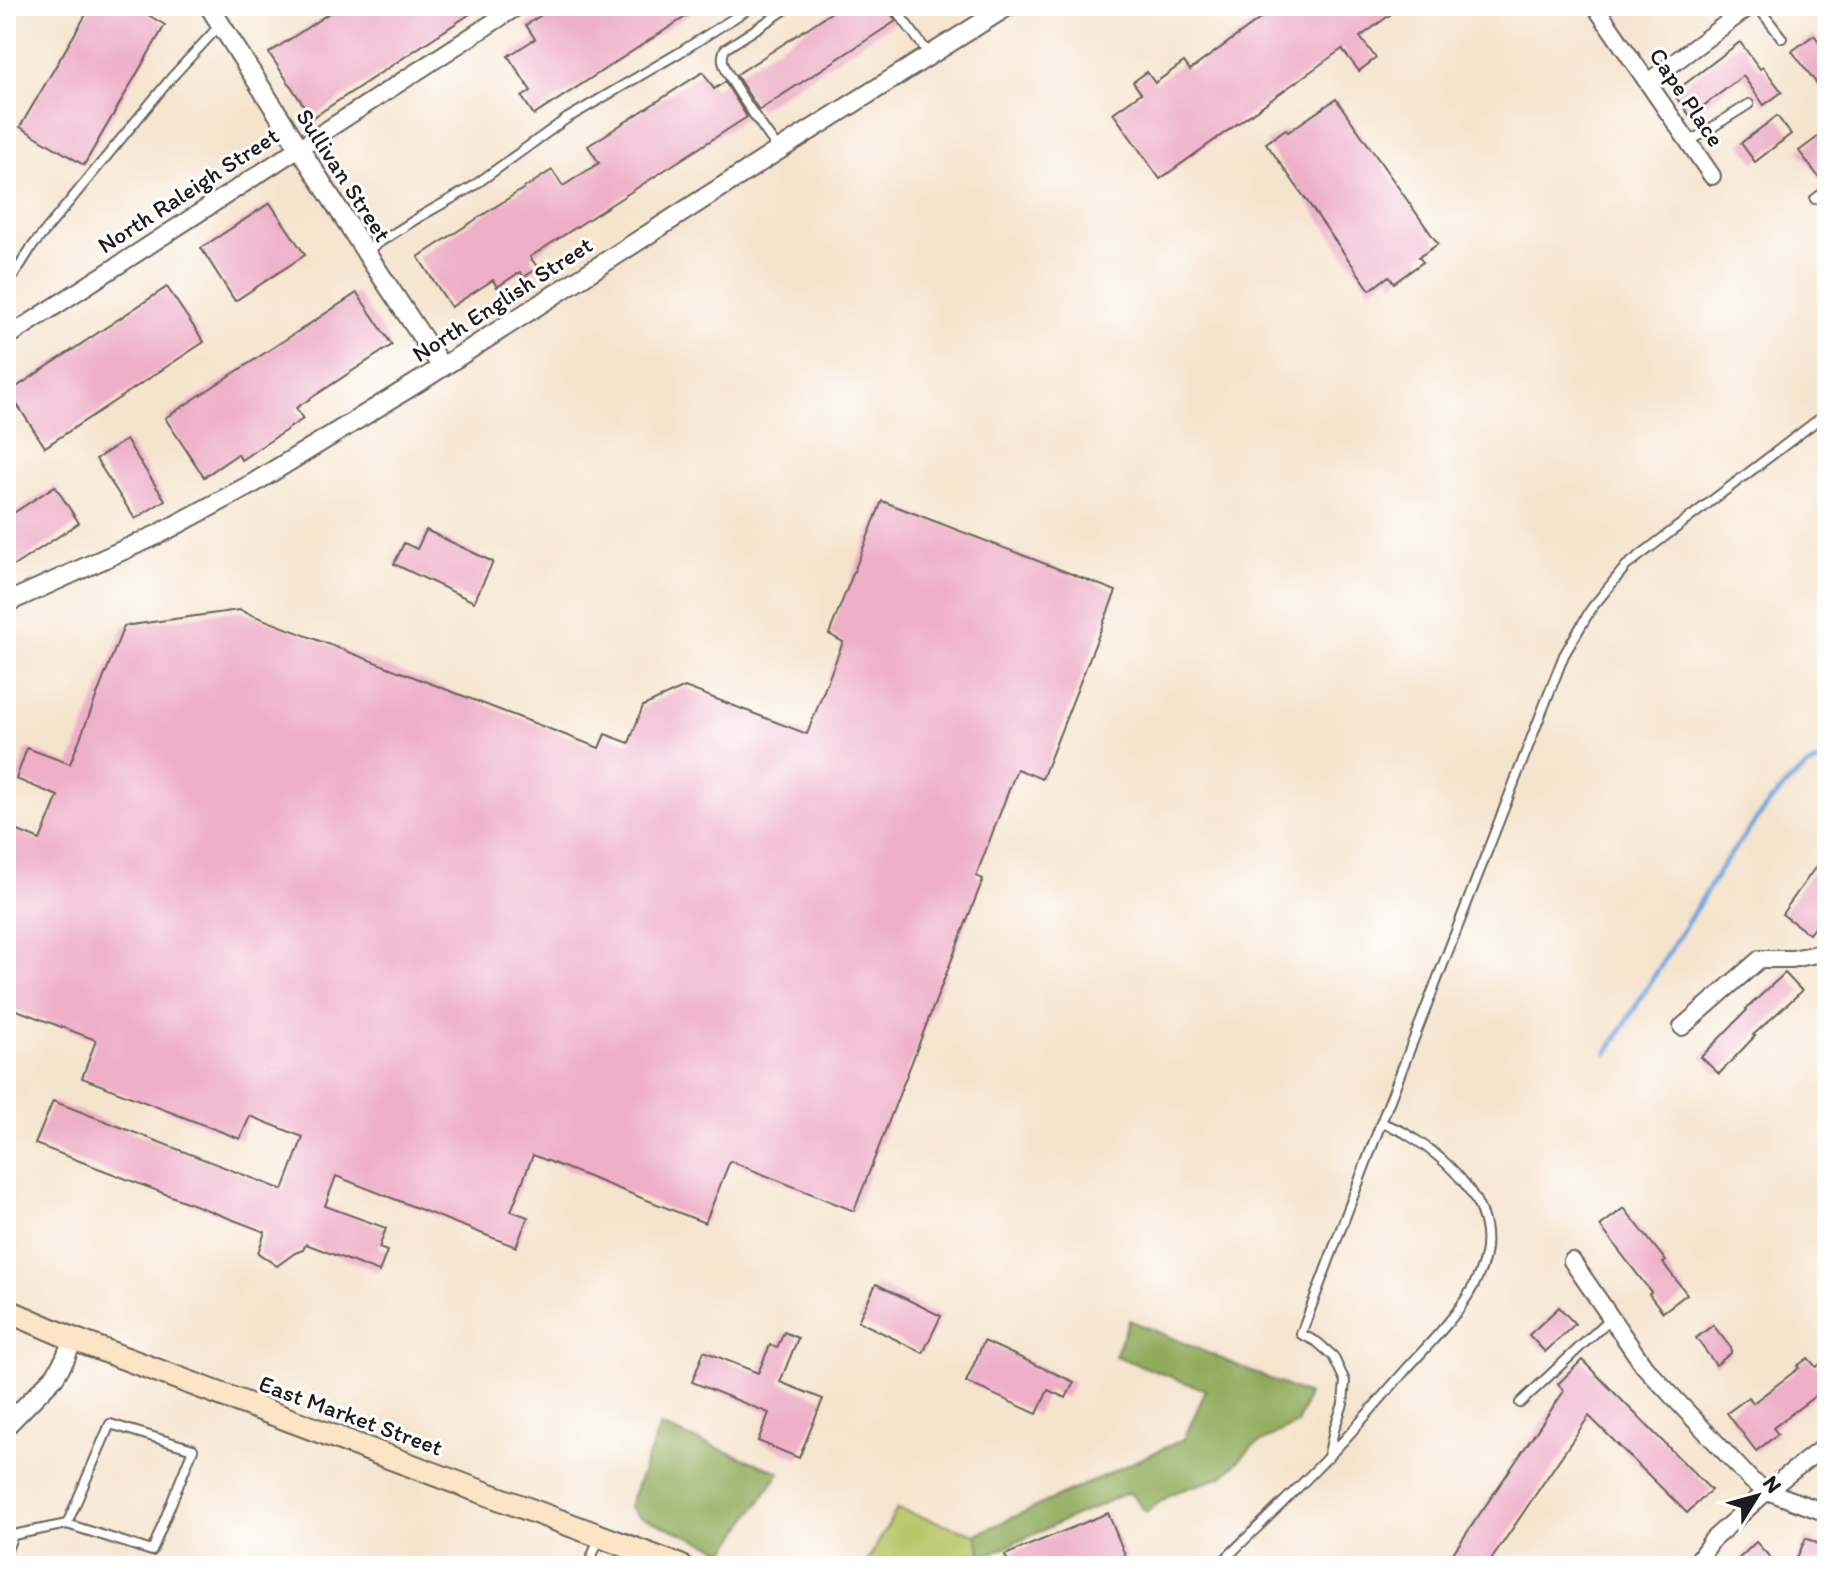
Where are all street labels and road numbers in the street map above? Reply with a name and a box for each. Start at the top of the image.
street label: Cape Place [1643,42,1731,152]
street label: Sullivan Street [290,103,398,247]
street label: North Raleigh Street [92,121,284,259]
street label: North English Street [406,230,598,368]
street label: East Market Street [255,1368,447,1462]

